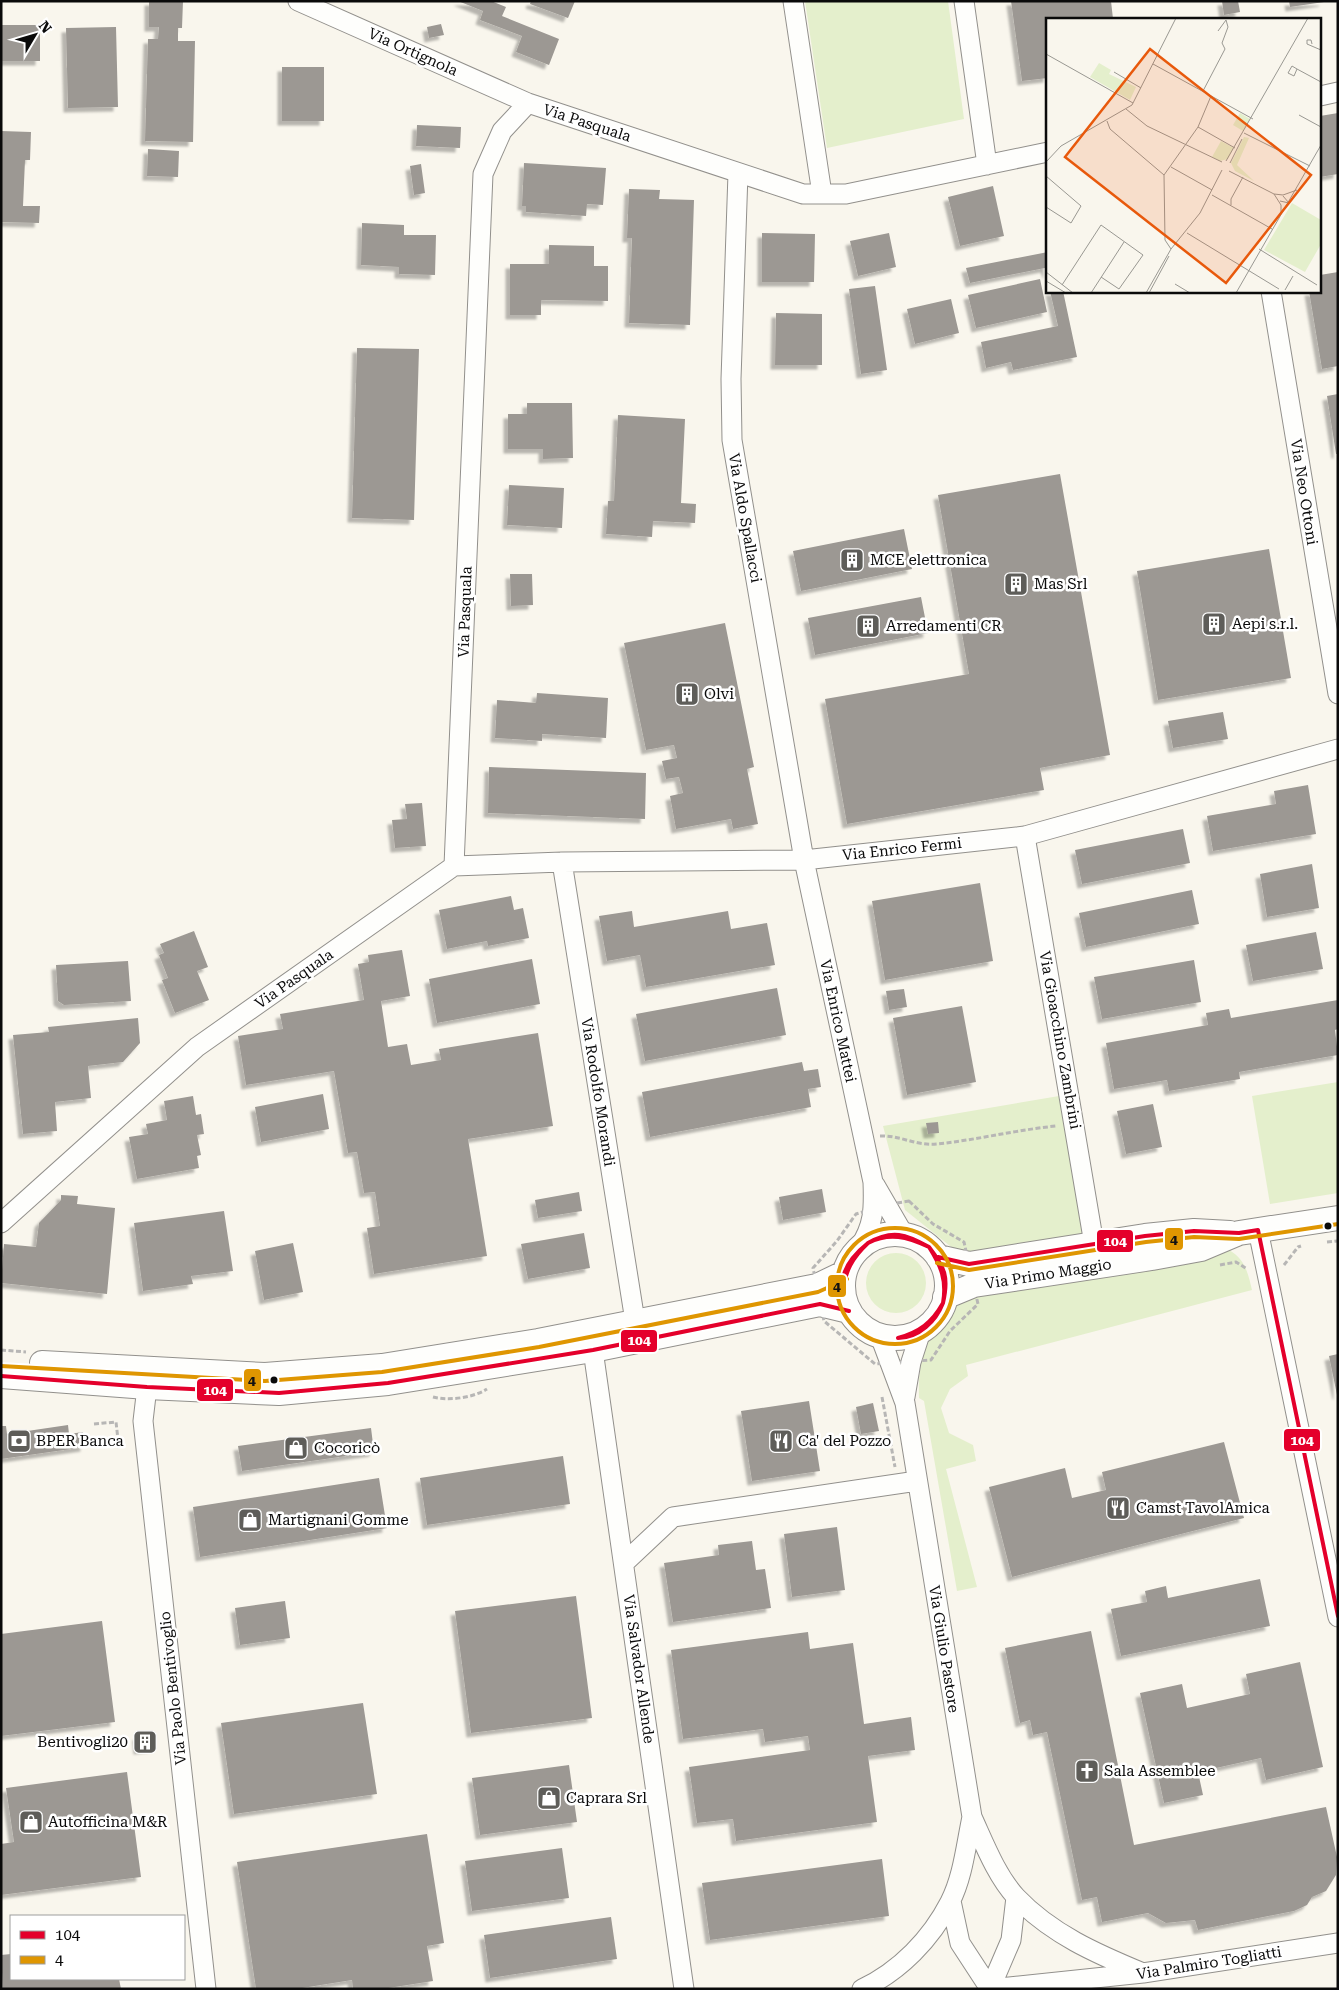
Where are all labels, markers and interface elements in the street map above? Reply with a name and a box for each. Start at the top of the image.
north arrow [10,10,60,60]
text: N [36,18,55,36]
inset map [1046,18,1322,292]
street label: Via Ortignola [365,24,461,80]
street label: Via Pasquala [541,100,633,146]
street label: Via Neo Ottoni [1287,438,1321,547]
street label: Via Aldo Spallacci [725,452,765,584]
building icon: MCE elettronica [839,547,865,573]
place label: MCE elettronica [870,551,987,569]
street label: Via Pasquala [454,566,476,658]
building icon: Mas Srl [1003,571,1029,597]
place label: Mas Srl [1034,575,1088,593]
building icon: Aepi s.r.l. [1201,611,1227,637]
building icon: Arredamenti CR [855,613,881,639]
place label: Aepi s.r.l. [1232,615,1298,633]
place label: Arredamenti CR [886,617,1002,635]
building icon: Olvi [674,681,700,707]
place label: Olvi [704,685,734,703]
street label: Via Enrico Fermi [841,834,963,864]
street label: Via Pasquala [251,945,337,1013]
street label: Via Gioacchino Zambrini [1035,949,1085,1131]
street label: Via Enrico Mattei [816,958,860,1084]
street label: Via Rodolfo Morandi [577,1016,619,1168]
unlabelled marker [1323,1221,1333,1231]
line badge: 4 [1164,1227,1184,1251]
line badge: 104 [1096,1229,1134,1253]
text: 4 [1170,1231,1178,1247]
text: 104 [1103,1233,1127,1249]
street label: Via Primo Maggio [983,1255,1113,1293]
line badge: 4 [827,1274,847,1298]
text: 4 [833,1278,841,1294]
line badge: 104 [620,1329,658,1353]
text: 104 [627,1332,651,1348]
line badge: 4 [243,1368,262,1392]
text: 4 [248,1372,256,1388]
unlabelled marker [269,1375,279,1385]
line badge: 104 [196,1378,234,1402]
text: 104 [203,1382,227,1398]
bank icon: BPER Banca [6,1428,32,1454]
restaurant icon: Ca' del Pozzo [768,1428,794,1454]
line badge: 104 [1283,1428,1321,1452]
place label: BPER Banca [36,1432,124,1450]
place label: Ca' del Pozzo [798,1432,891,1450]
text: 104 [1290,1432,1314,1448]
shop icon: Cocoricò [283,1435,309,1461]
place label: Cocoricò [314,1439,380,1457]
restaurant icon: Camst TavolAmica [1105,1495,1131,1521]
place label: Camst TavolAmica [1136,1499,1270,1517]
shop icon: Martignani Gomme [237,1507,263,1533]
place label: Martignani Gomme [268,1511,408,1529]
street label: Via Giulio Pastore [925,1584,963,1714]
street label: Via Salvador Allende [620,1593,658,1745]
street label: Via Paolo Bentivoglio [156,1610,190,1766]
building icon: Bentivogli20 [132,1729,158,1755]
place label: Bentivogli20 [37,1733,128,1751]
church icon: Sala Assemblee [1074,1758,1100,1784]
place label: Sala Assemblee [1104,1762,1215,1780]
shop icon: Caprara Srl [536,1785,562,1811]
place label: Caprara Srl [566,1789,647,1807]
shop icon: Autofficina M&R [18,1809,44,1835]
place label: Autofficina M&R [48,1813,168,1831]
legend [10,1915,185,1980]
text: 104 [55,1926,81,1944]
street label: Via Palmiro Togliatti [1135,1943,1283,1983]
text: 4 [55,1951,64,1969]

